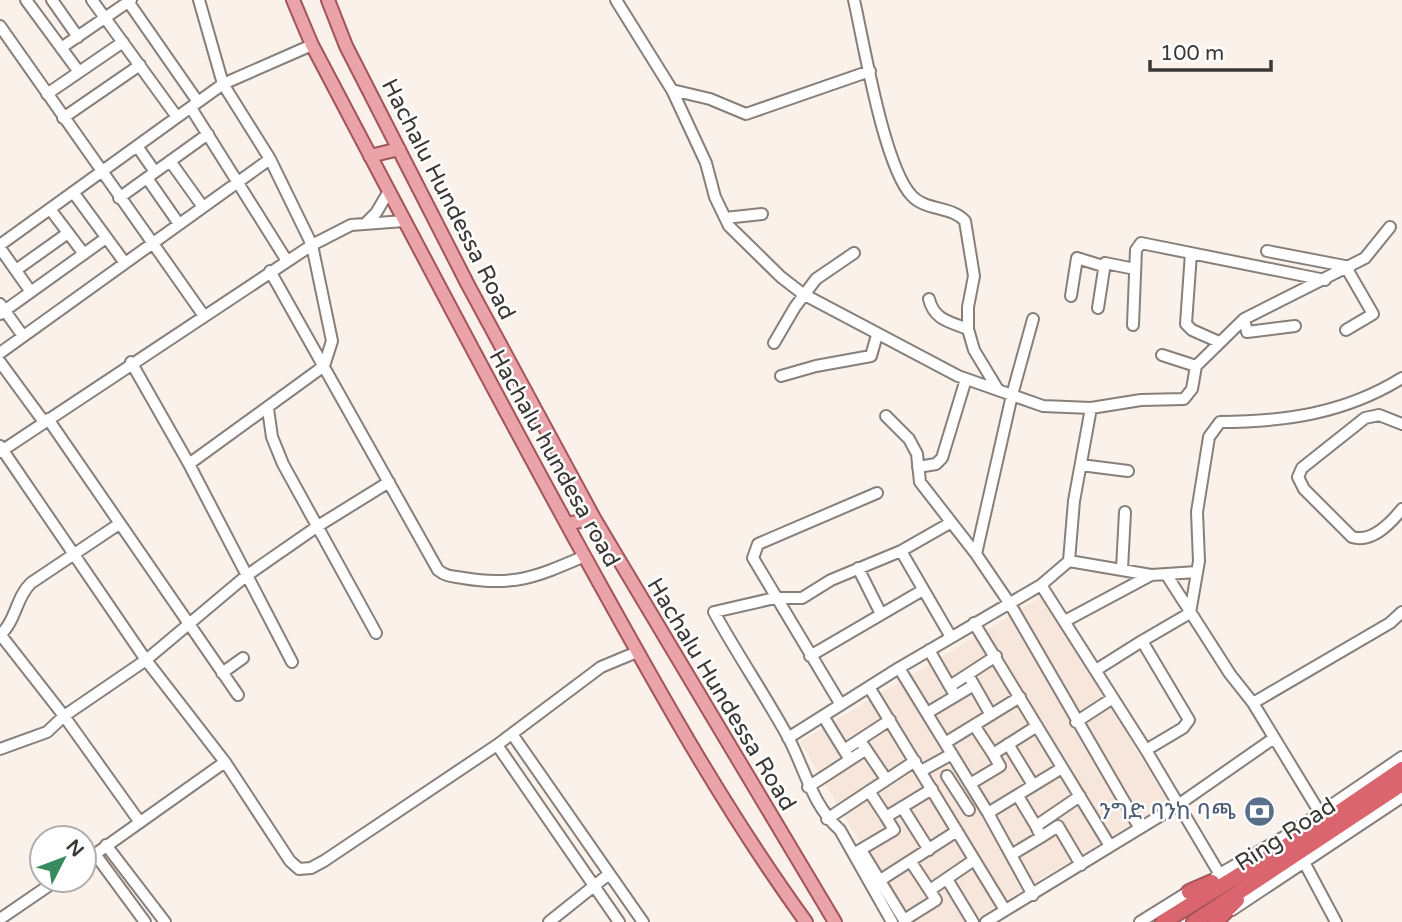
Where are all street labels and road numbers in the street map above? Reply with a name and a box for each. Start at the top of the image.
street label: Hachalu Hundessa Road [375,74,521,325]
street label: Hachalu hundesa road [483,345,626,572]
street label: Hachalu Hundessa Road [640,573,802,816]
street label: Ring Road [1230,792,1341,878]

